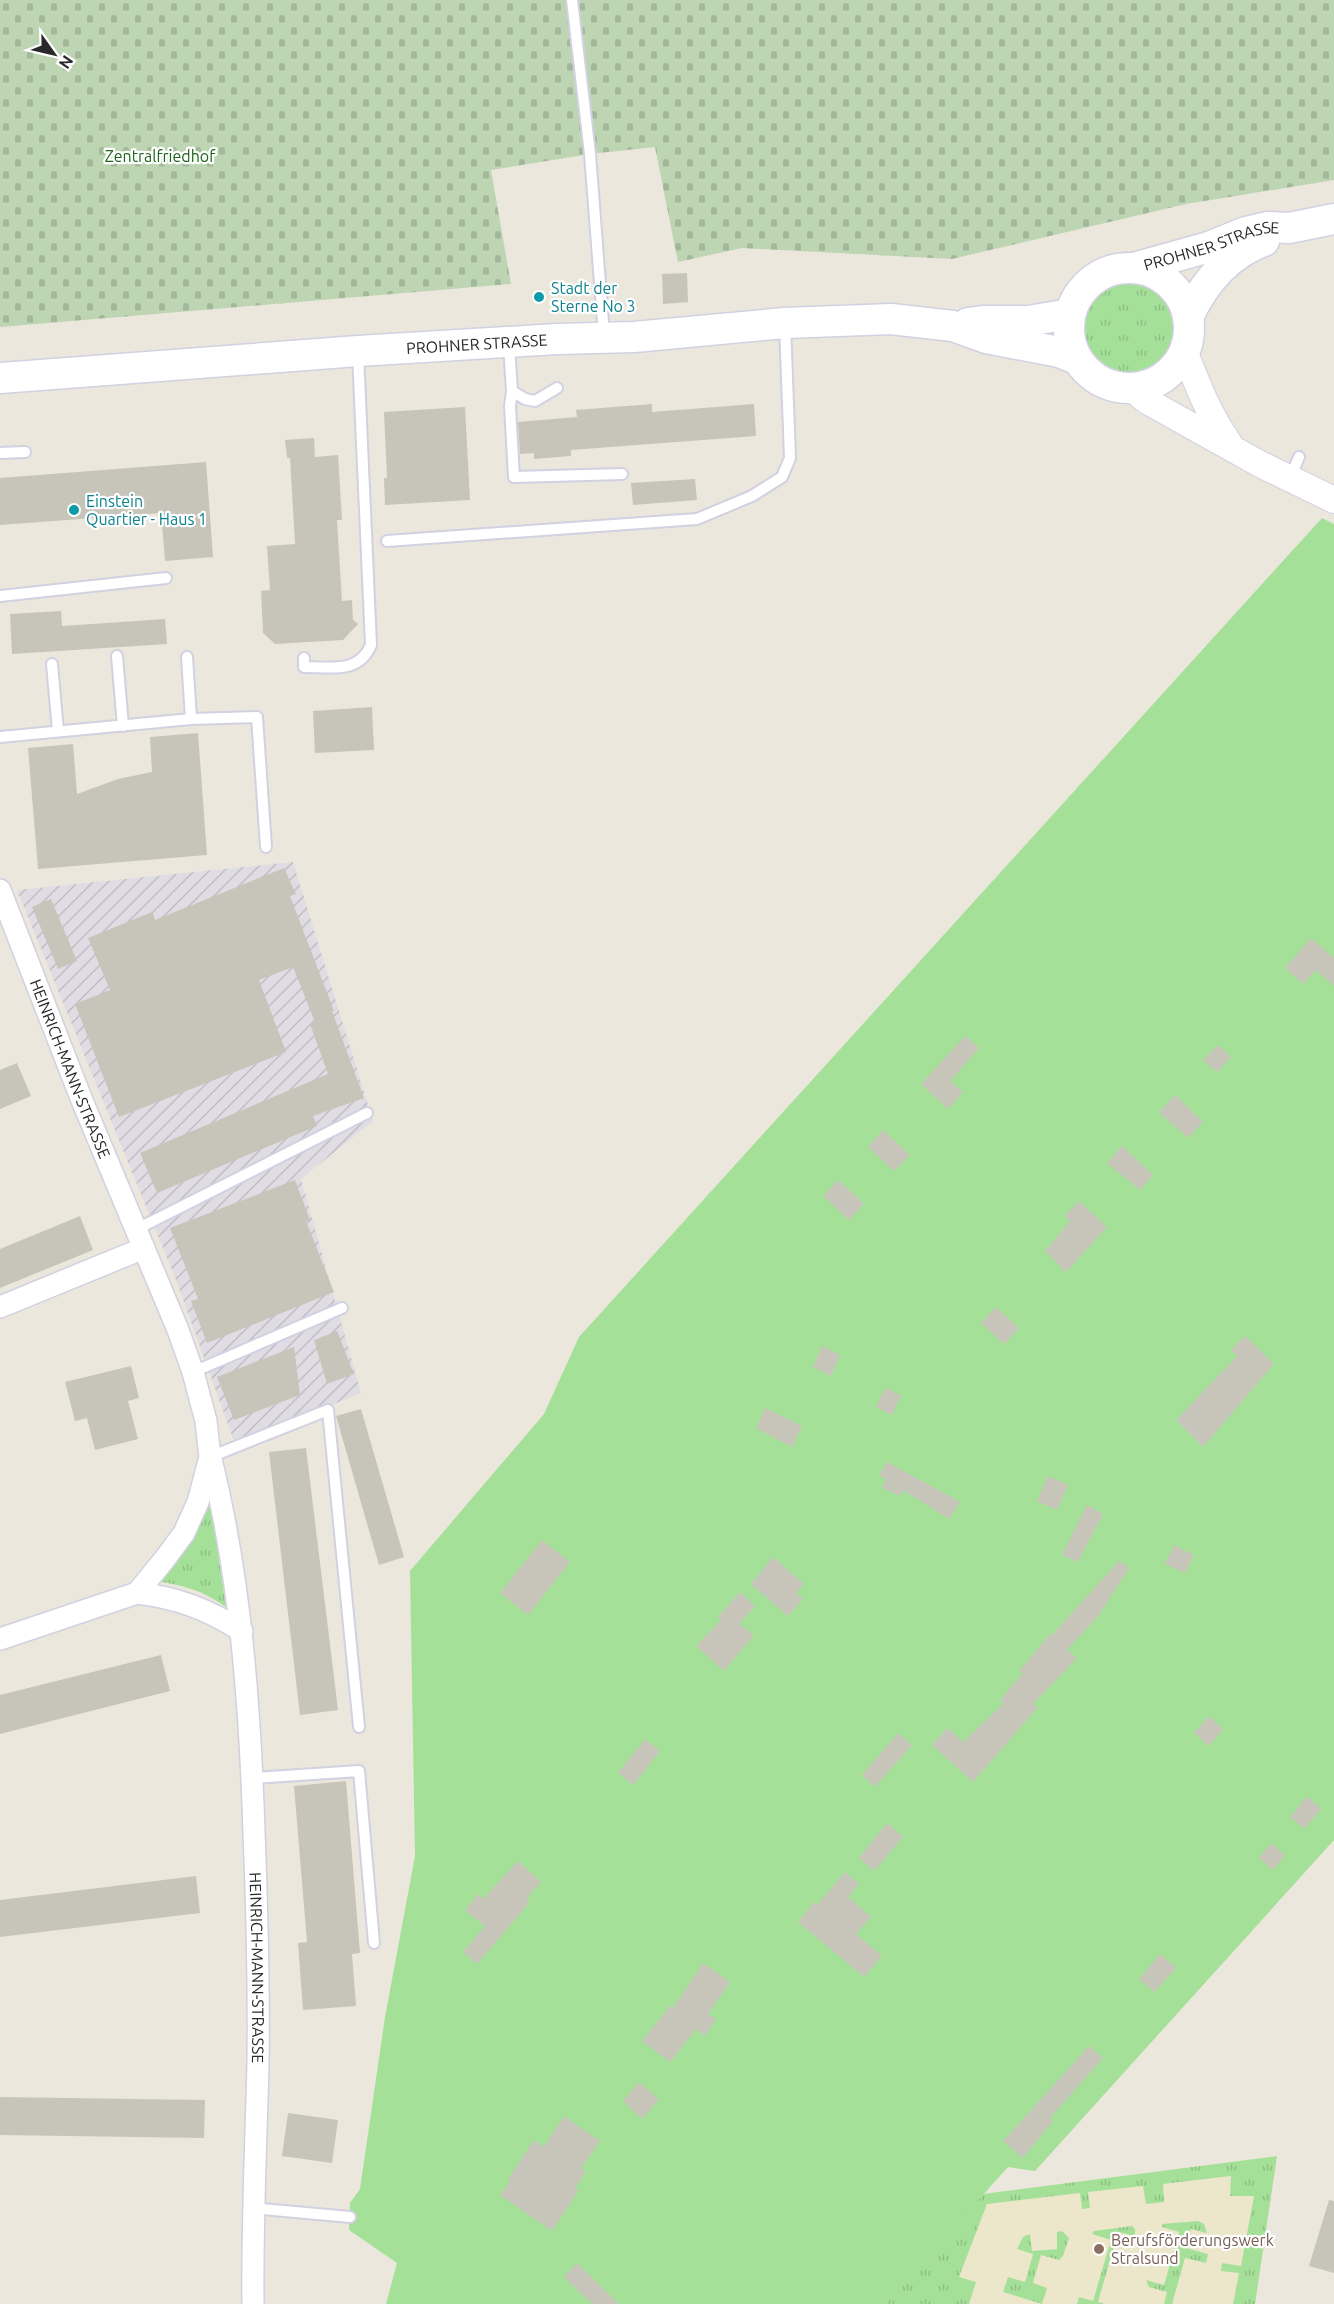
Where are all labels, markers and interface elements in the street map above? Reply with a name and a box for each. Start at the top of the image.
north arrow [24,24,84,84]
text: N [56,52,77,72]
park label: Zentralfriedhof [105,147,216,165]
street label: PROHNER STRASSE [1142,217,1280,274]
place label: Stadt der Sterne No 3 [551,279,636,315]
marker: Stadt der Sterne No 3 [532,290,546,304]
street label: PROHNER STRASSE [406,331,548,357]
place label: Einstein Quartier - Haus 1 [86,492,207,528]
marker: Einstein Quartier - Haus 1 [67,503,81,517]
street label: HEINRICH-MANN-STRASSE [27,977,114,1161]
street label: HEINRICH-MANN-STRASSE [246,1872,267,2064]
place label: Berufsförderungswerk Stralsund [1111,2231,1274,2267]
marker: Berufsförderungswerk Stralsund [1092,2242,1106,2256]

